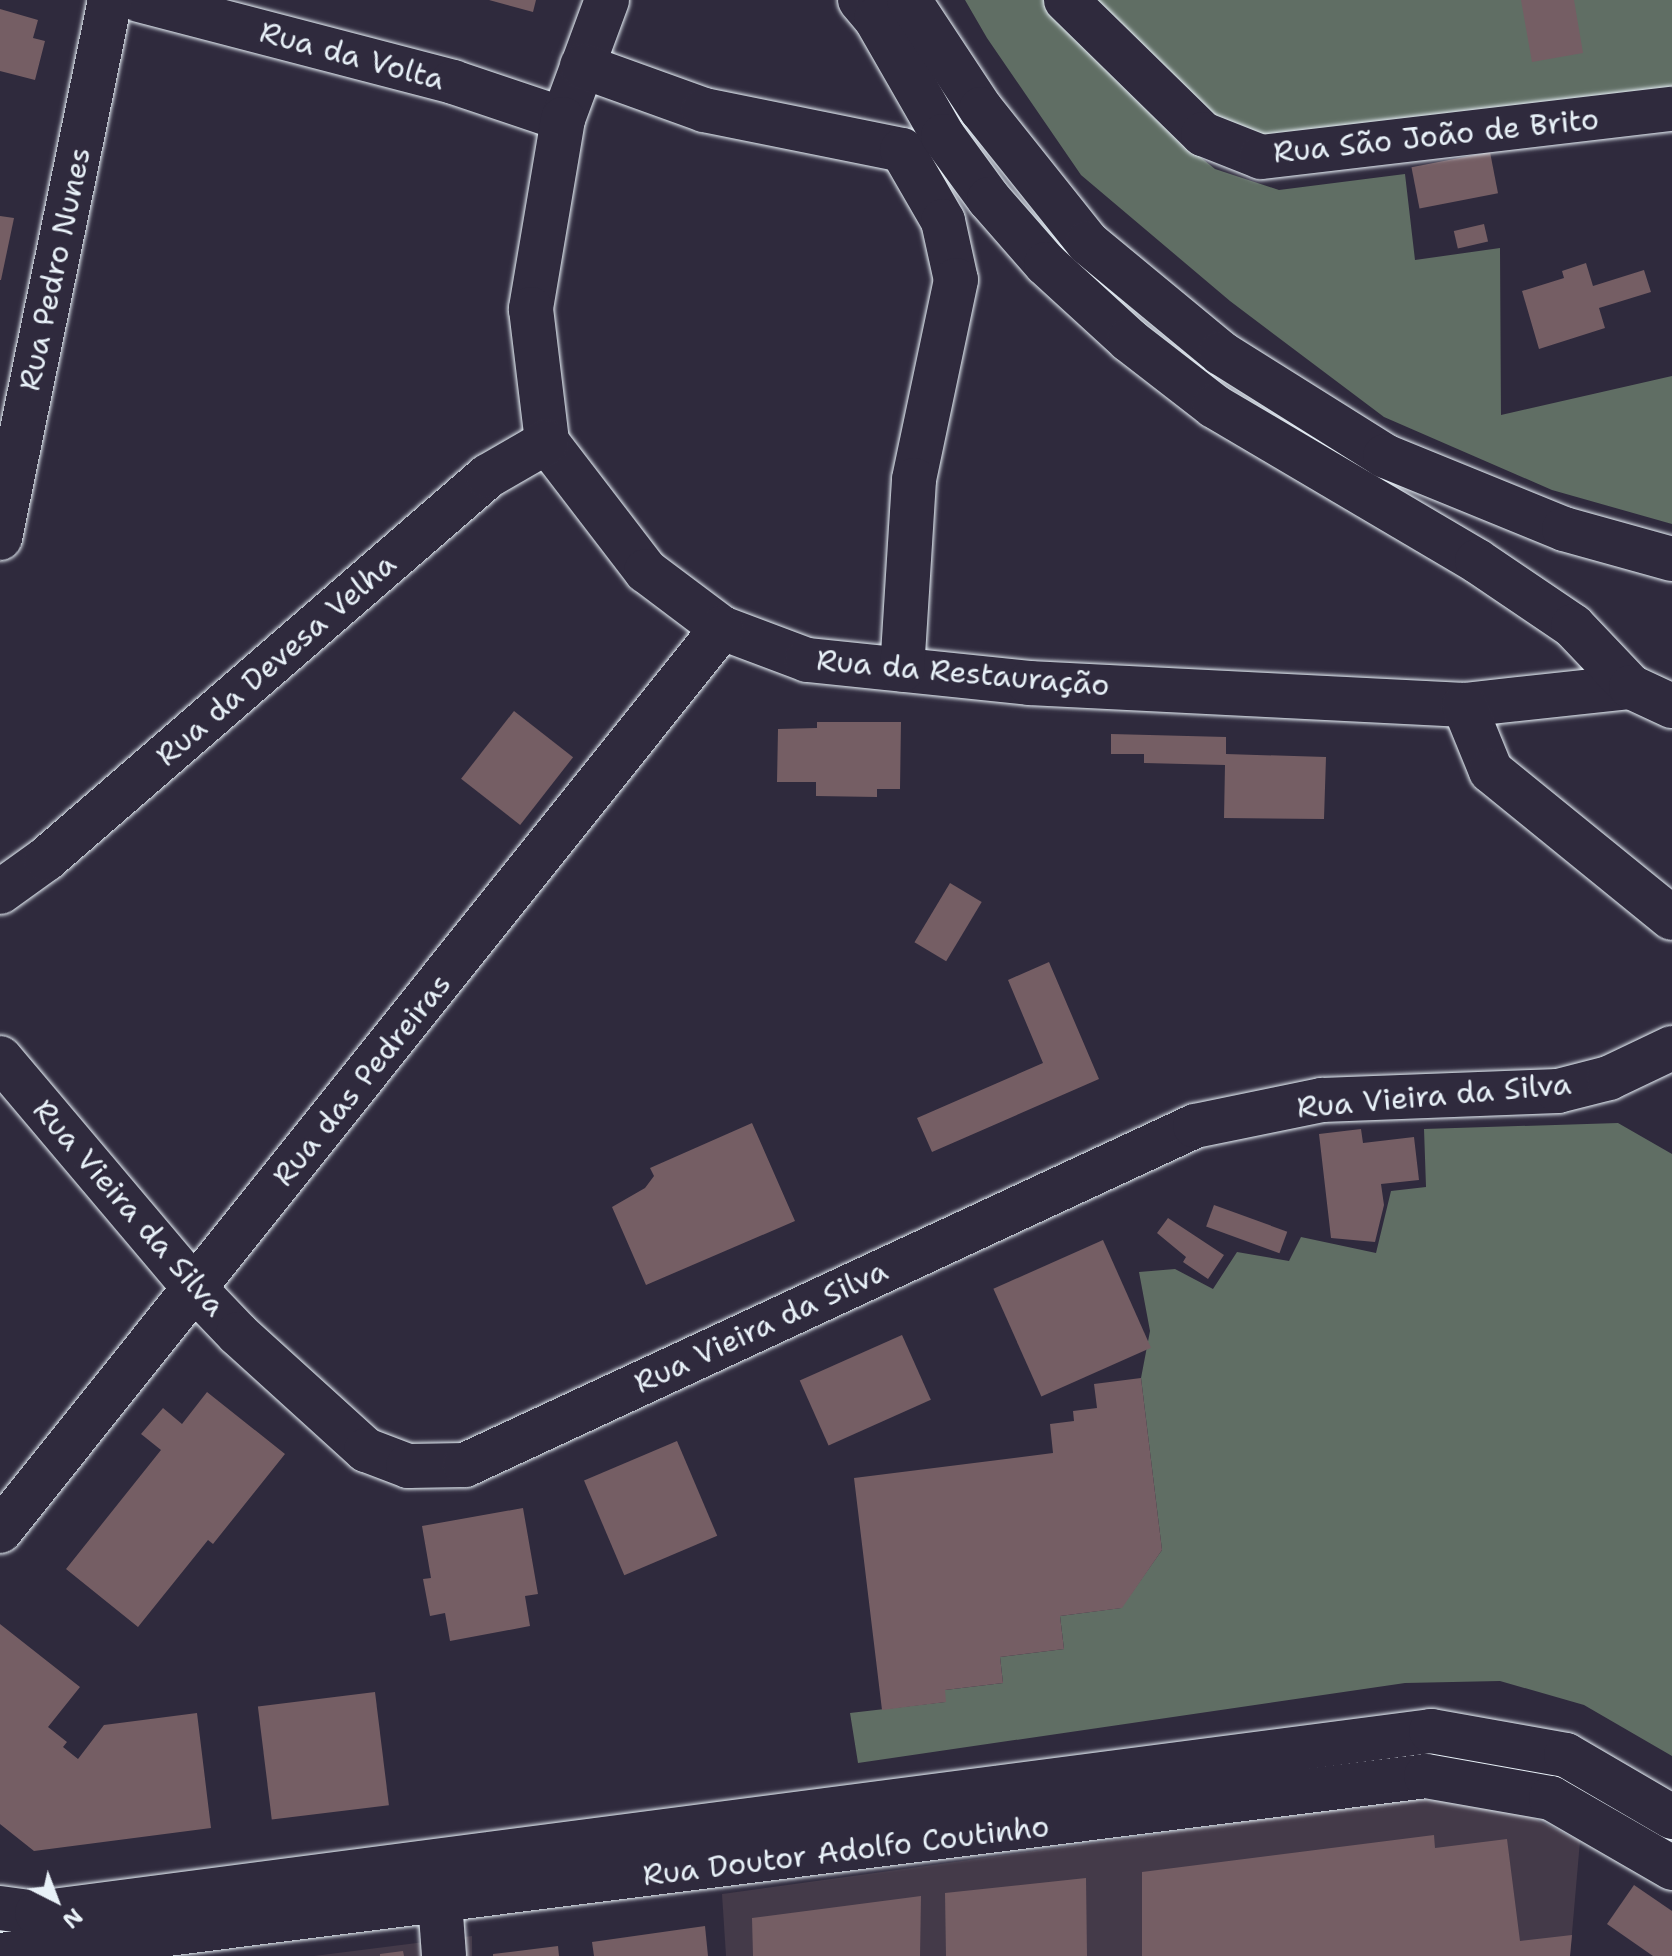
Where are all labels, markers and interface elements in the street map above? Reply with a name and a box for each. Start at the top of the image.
street label: Rua da Volta [256,14,448,98]
street label: Rua São João de Brito [1271,101,1601,171]
street label: Rua Pedro Nunes [12,144,98,394]
street label: Rua da Devesa Velha [149,546,403,774]
street label: Rua da Restauração [815,642,1111,704]
street label: Rua das Pedreiras [265,967,459,1193]
street label: Rua Vieira da Silva [1295,1066,1573,1126]
street label: Rua Vieira da Silva [25,1092,233,1324]
street label: Rua Vieira da Silva [629,1253,893,1401]
street label: Rua Doutor Adolfo Coutinho [641,1808,1051,1894]
north arrow [16,1860,96,1940]
text: N [56,1902,89,1935]

